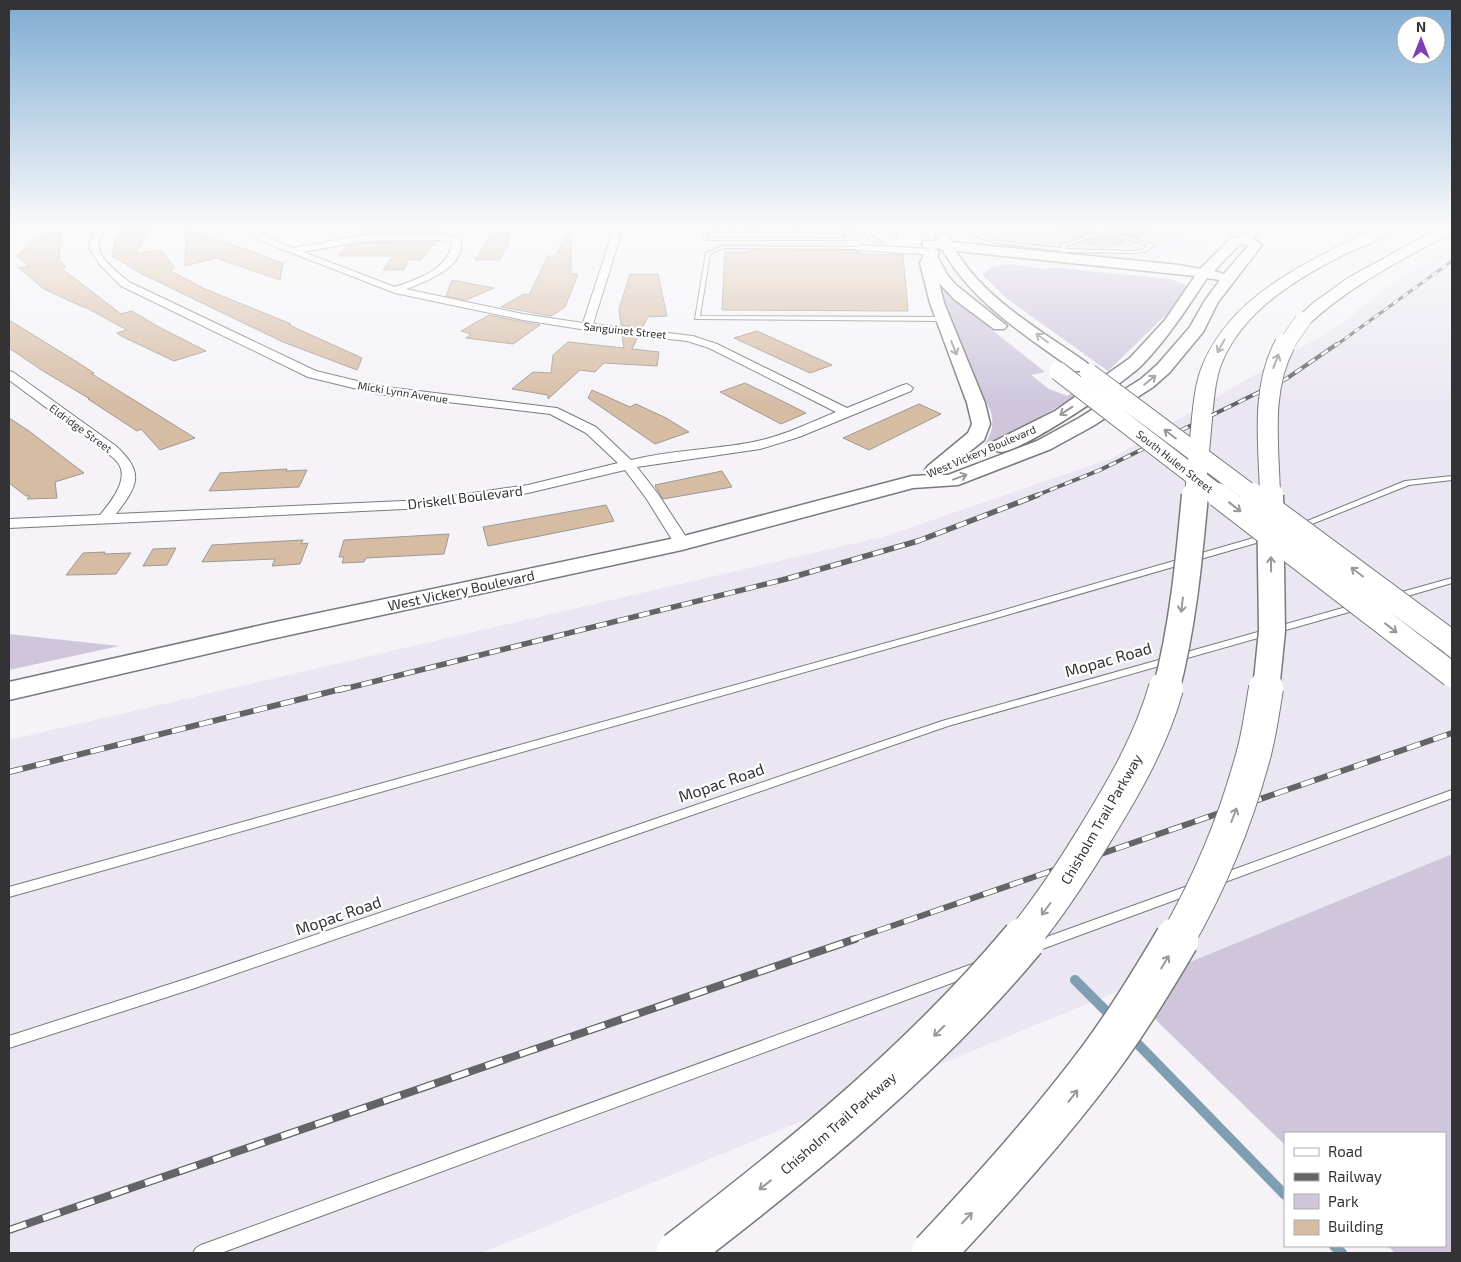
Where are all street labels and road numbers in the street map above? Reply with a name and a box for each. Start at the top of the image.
street label: Sanguinet Street [583,319,667,341]
street label: Micki Lynn Avenue [357,378,449,406]
street label: Eldridge Street [47,401,115,455]
street label: West Vickery Boulevard [924,422,1038,480]
street label: South Hulen Street [1134,427,1216,495]
street label: Driskell Boulevard [406,482,524,512]
street label: West Vickery Boulevard [386,566,536,614]
street label: Mopac Road [1062,638,1154,680]
street label: Chisholm Trail Parkway [1057,750,1146,887]
street label: Mopac Road [676,758,766,806]
street label: Mopac Road [293,891,383,939]
street label: Chisholm Trail Parkway [777,1068,900,1178]

